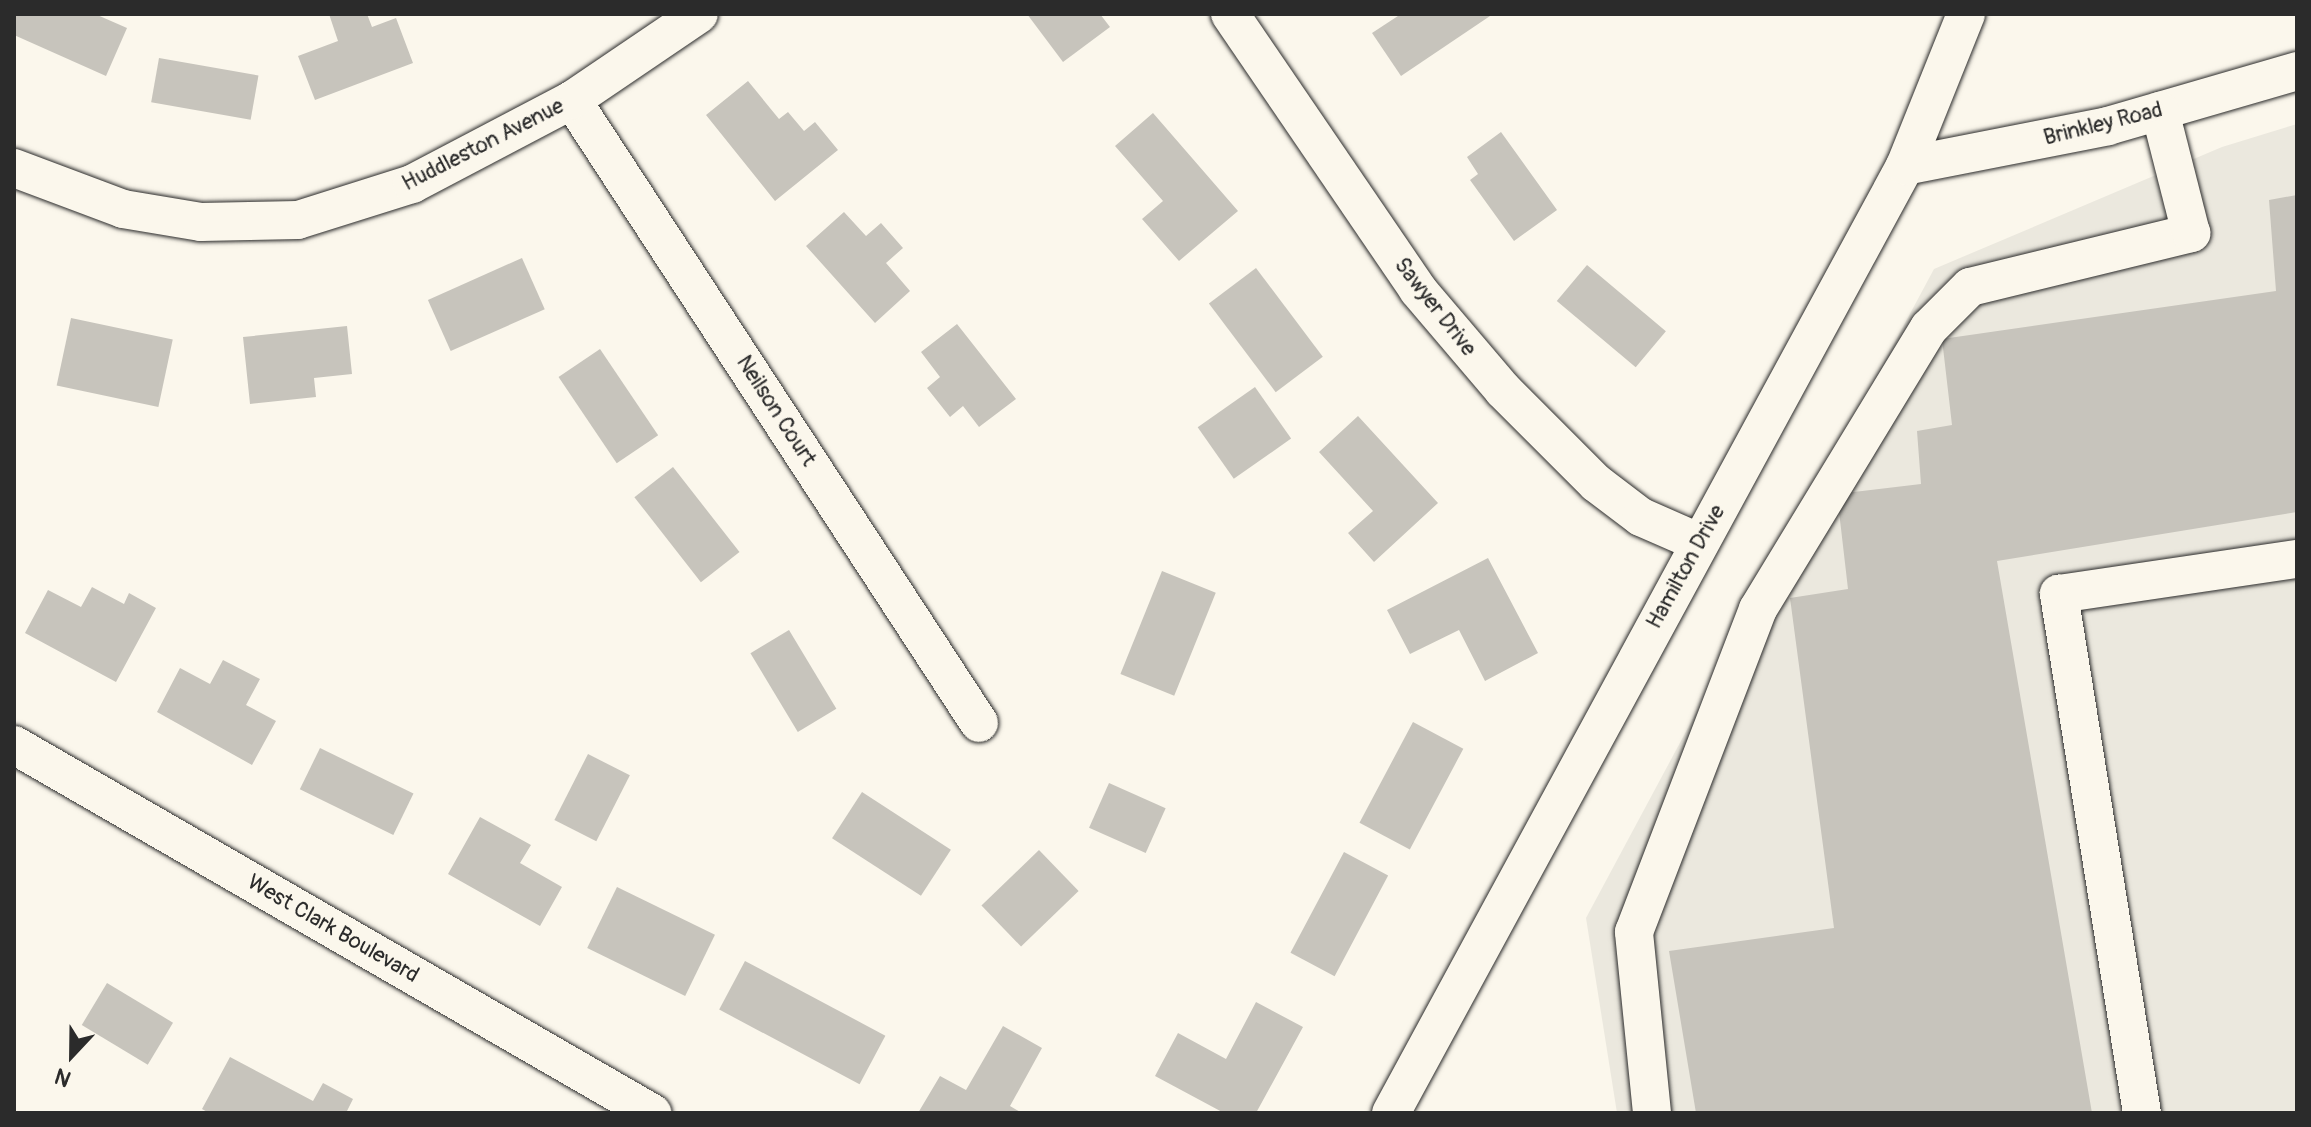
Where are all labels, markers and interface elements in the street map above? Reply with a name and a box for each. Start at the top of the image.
street label: Huddleston Avenue [398,93,568,197]
street label: Brinkley Road [2041,97,2165,151]
street label: Sawyer Drive [1388,253,1482,361]
street label: Neilson Court [730,351,822,471]
street label: Hamilton Drive [1641,500,1731,634]
street label: West Clark Boulevard [243,869,423,989]
north arrow [32,1015,112,1095]
text: N [51,1061,75,1093]

